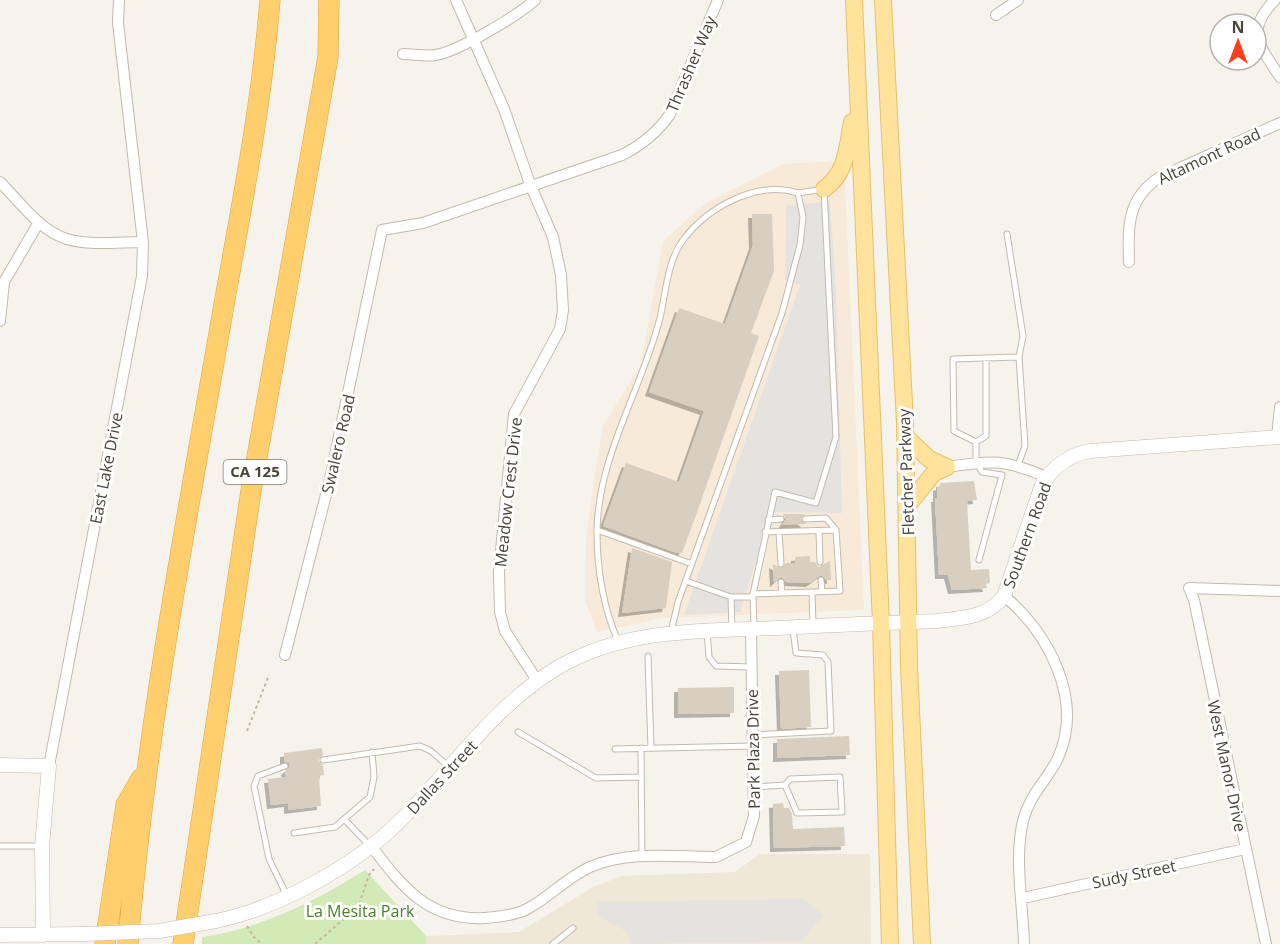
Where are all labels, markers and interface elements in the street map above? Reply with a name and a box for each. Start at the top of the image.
street label: Thrasher Way [661,11,722,116]
north arrow [1208,12,1268,72]
text: N [1231,16,1245,38]
street label: Altamont Road [1154,123,1264,189]
street label: Swalero Road [316,392,360,496]
street label: Fletcher Parkway [893,407,919,536]
street label: East Lake Drive [84,410,128,526]
street label: Meadow Crest Drive [489,416,527,568]
road number: CA 125 [224,460,286,484]
street label: Southern Road [998,479,1056,591]
street label: Park Plaza Drive [741,689,765,809]
street label: West Manor Drive [1202,698,1252,834]
street label: Dallas Street [402,735,482,819]
street label: Sudy Street [1090,854,1178,894]
park label: La Mesita Park [306,900,415,922]

